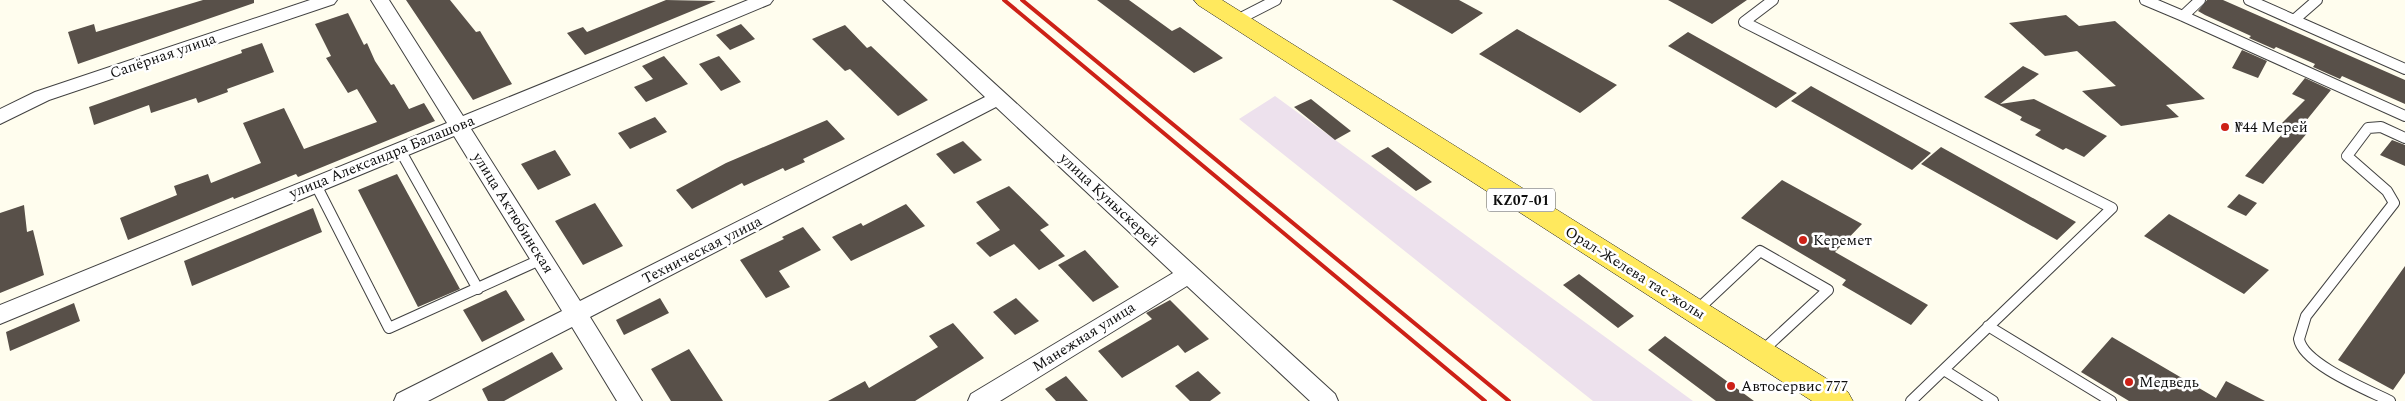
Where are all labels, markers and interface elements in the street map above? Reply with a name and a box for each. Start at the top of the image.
street label: Сапёрная улица [107,27,220,85]
street label: улица Александра Балашова [285,109,479,205]
place label: №44 Мерей [2235,116,2308,139]
marker: №44 Мерей [2219,121,2231,133]
street label: улица Актюбинская [466,147,560,278]
street label: улица Куныскерей [1053,147,1164,252]
road number: KZ07-01 [1487,188,1555,212]
street label: Техническая улица [638,210,767,290]
street label: Орал-Желева тас жолы [1560,220,1710,326]
place label: Керемет [1813,229,1872,252]
marker: Керемет [1797,234,1809,246]
street label: Манежная улица [1028,296,1141,378]
place label: Медведь [2139,371,2200,394]
place label: Автосервис 777 [1741,375,1848,398]
marker: Медведь [2123,376,2135,388]
marker: Автосервис 777 [1725,380,1737,392]

